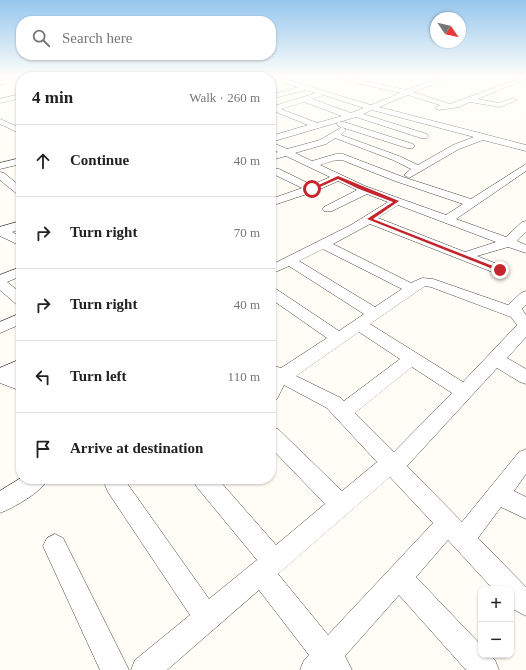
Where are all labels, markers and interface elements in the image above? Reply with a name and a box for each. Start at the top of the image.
north arrow [430,12,466,48]
search box [16,16,276,60]
icon: search [30,27,52,49]
text: Search here [62,30,132,46]
text: 4 min [32,88,73,107]
text: Walk · 260 m [189,90,260,105]
icon: ahead [32,150,54,172]
text: Continue [70,152,129,168]
text: 40 m [234,153,260,168]
route start [303,180,321,198]
icon: right [32,222,54,244]
text: Turn right [70,224,137,240]
text: 70 m [234,225,260,240]
route end [491,261,509,279]
icon: right [32,294,54,316]
text: Turn right [70,296,137,312]
text: 40 m [234,297,260,312]
icon: left [32,366,54,388]
text: Turn left [70,368,127,384]
text: 110 m [228,369,260,384]
icon: arrive [32,438,54,460]
text: Arrive at destination [70,440,203,456]
map controls [478,586,514,658]
button: + [478,586,514,622]
button: − [478,622,514,658]

